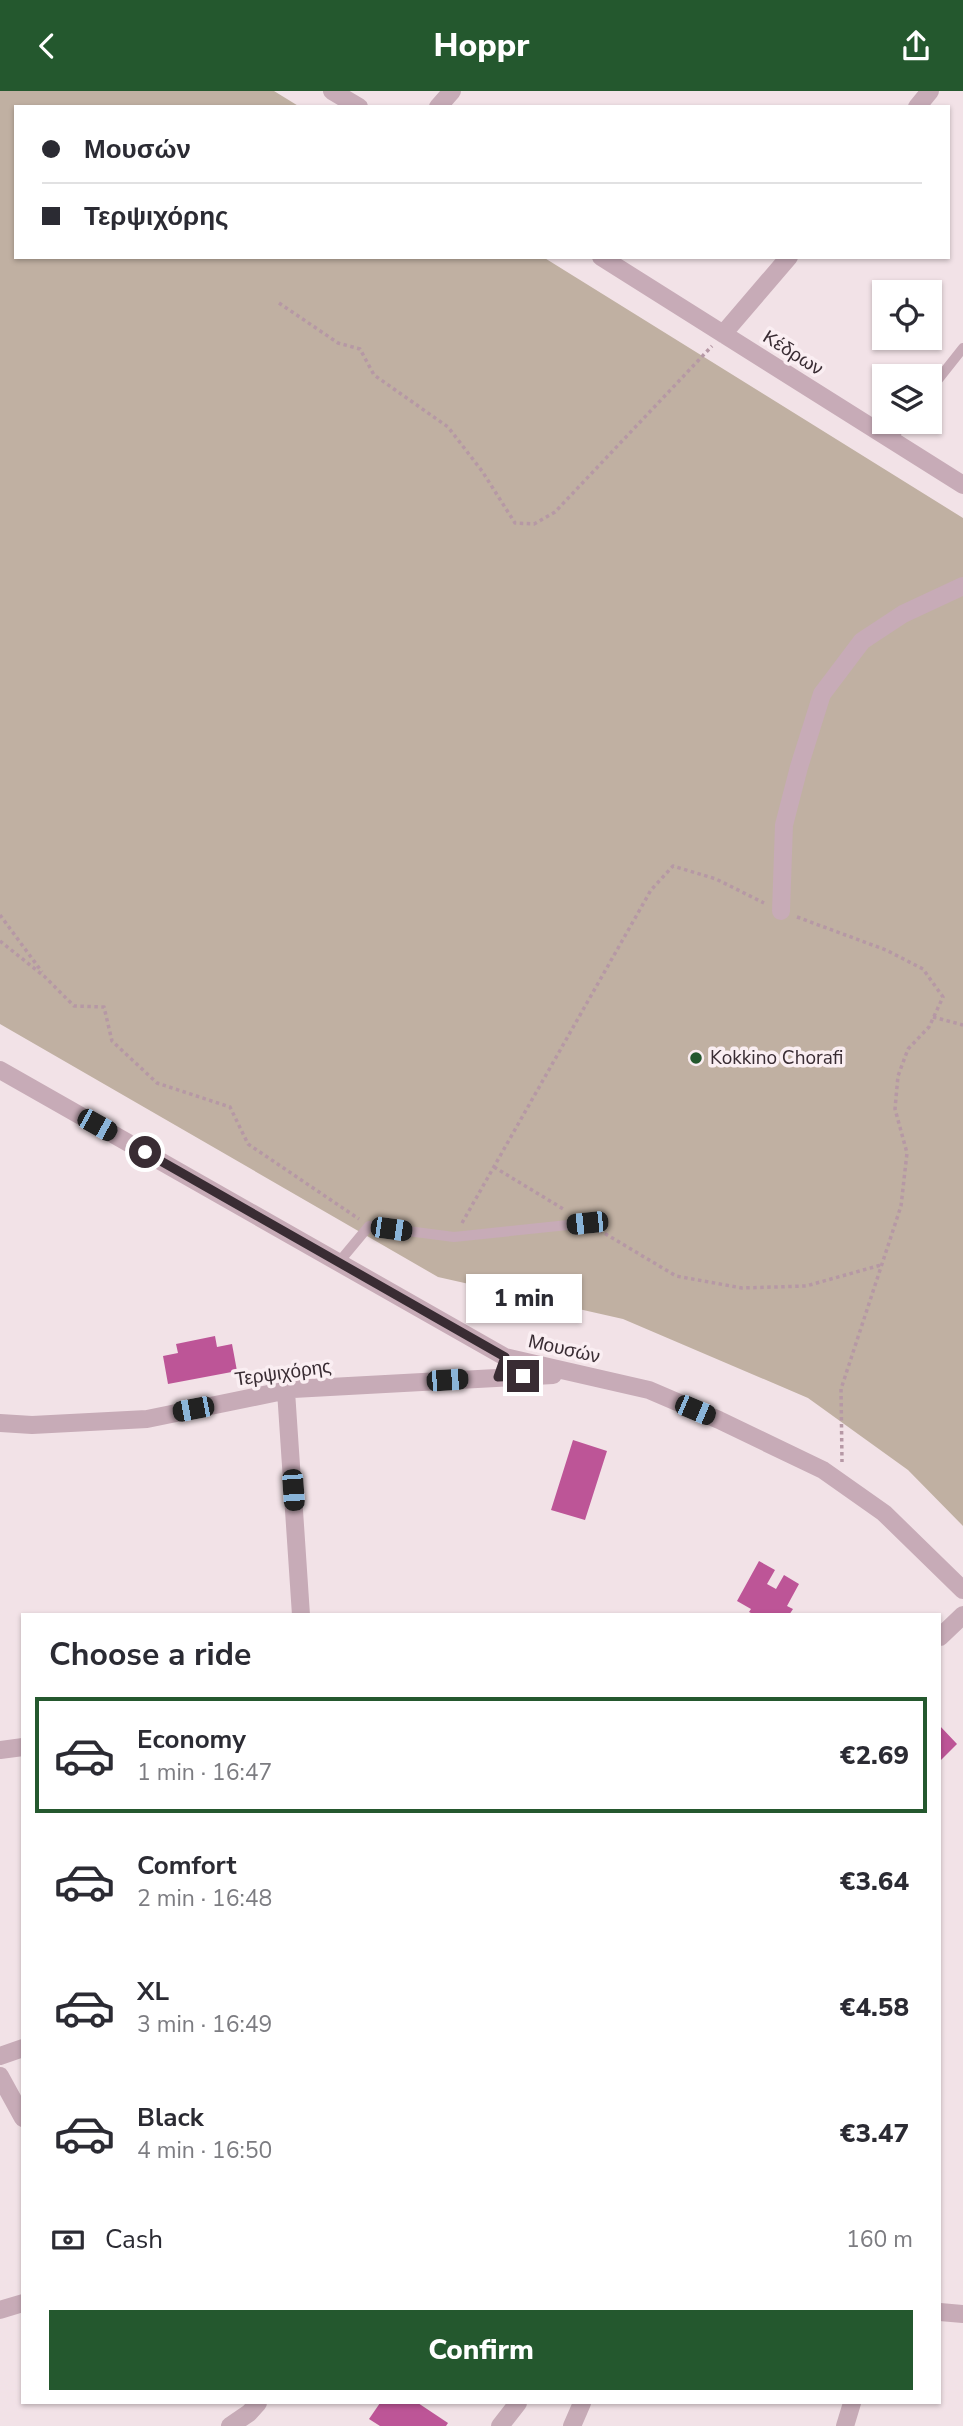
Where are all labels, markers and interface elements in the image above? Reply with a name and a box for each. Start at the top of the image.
text: Hoppr [433,24,530,67]
icon: back [28,27,66,65]
icon: share [897,27,935,65]
text: Μουσών [84,132,191,167]
text: Τερψιχόρης [84,199,229,234]
map controls [872,280,942,434]
button: locate [872,280,942,350]
street label: Κέδρων [758,324,828,382]
button: layers [872,364,942,434]
place label: Kokkino Chorafi [710,1045,843,1071]
marker: Kokkino Chorafi [688,1050,704,1066]
car [74,1106,121,1144]
route start [129,1136,161,1168]
car [566,1210,609,1236]
car [369,1216,414,1242]
callout: 1 min [465,1275,581,1323]
text: 1 min [494,1283,554,1314]
street label: Μουσών [526,1328,602,1370]
street label: Τερψιχόρης [233,1353,333,1393]
route end [507,1360,539,1392]
car [426,1368,469,1392]
car [672,1392,719,1428]
car [171,1395,216,1423]
car [282,1468,305,1512]
text: Choose a ride [49,1633,251,1676]
text: Economy [137,1722,246,1757]
icon: car [53,1724,116,1787]
text: €2.69 [840,1738,909,1773]
text: 1 min · 16:47 [137,1757,272,1788]
text: Comfort [137,1848,237,1883]
icon: car [53,1850,116,1913]
text: €3.64 [840,1864,909,1899]
text: 2 min · 16:48 [137,1883,272,1914]
text: XL [137,1974,169,2009]
icon: car [53,1976,116,2039]
text: €4.58 [840,1990,909,2025]
text: 3 min · 16:49 [137,2009,272,2040]
text: Black [137,2100,204,2135]
icon: car [53,2102,116,2165]
text: €3.47 [840,2116,909,2151]
text: 4 min · 16:50 [137,2135,272,2166]
icon: cash [49,2221,87,2259]
text: Cash [105,2222,163,2257]
text: 160 m [846,2224,913,2255]
button: Confirm [49,2310,913,2390]

